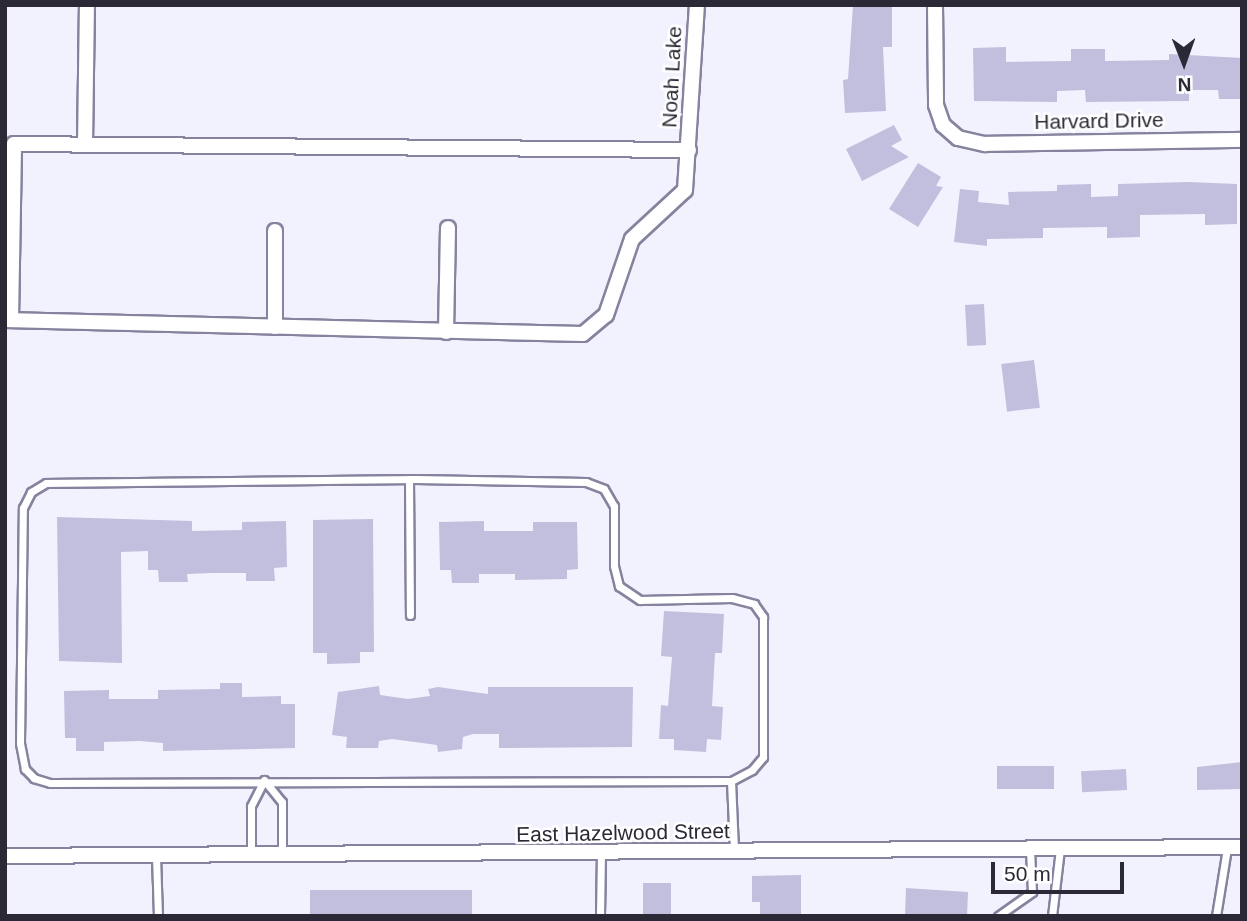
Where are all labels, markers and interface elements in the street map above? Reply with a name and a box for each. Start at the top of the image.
street label: Noah Lake [657,26,687,128]
north arrow [1149,28,1219,98]
text: N [1177,74,1191,95]
street label: Harvard Drive [1034,107,1164,135]
street label: East Hazelwood Street [516,819,730,847]
scale bar [995,848,1128,892]
text: 50 m [1004,862,1051,885]

